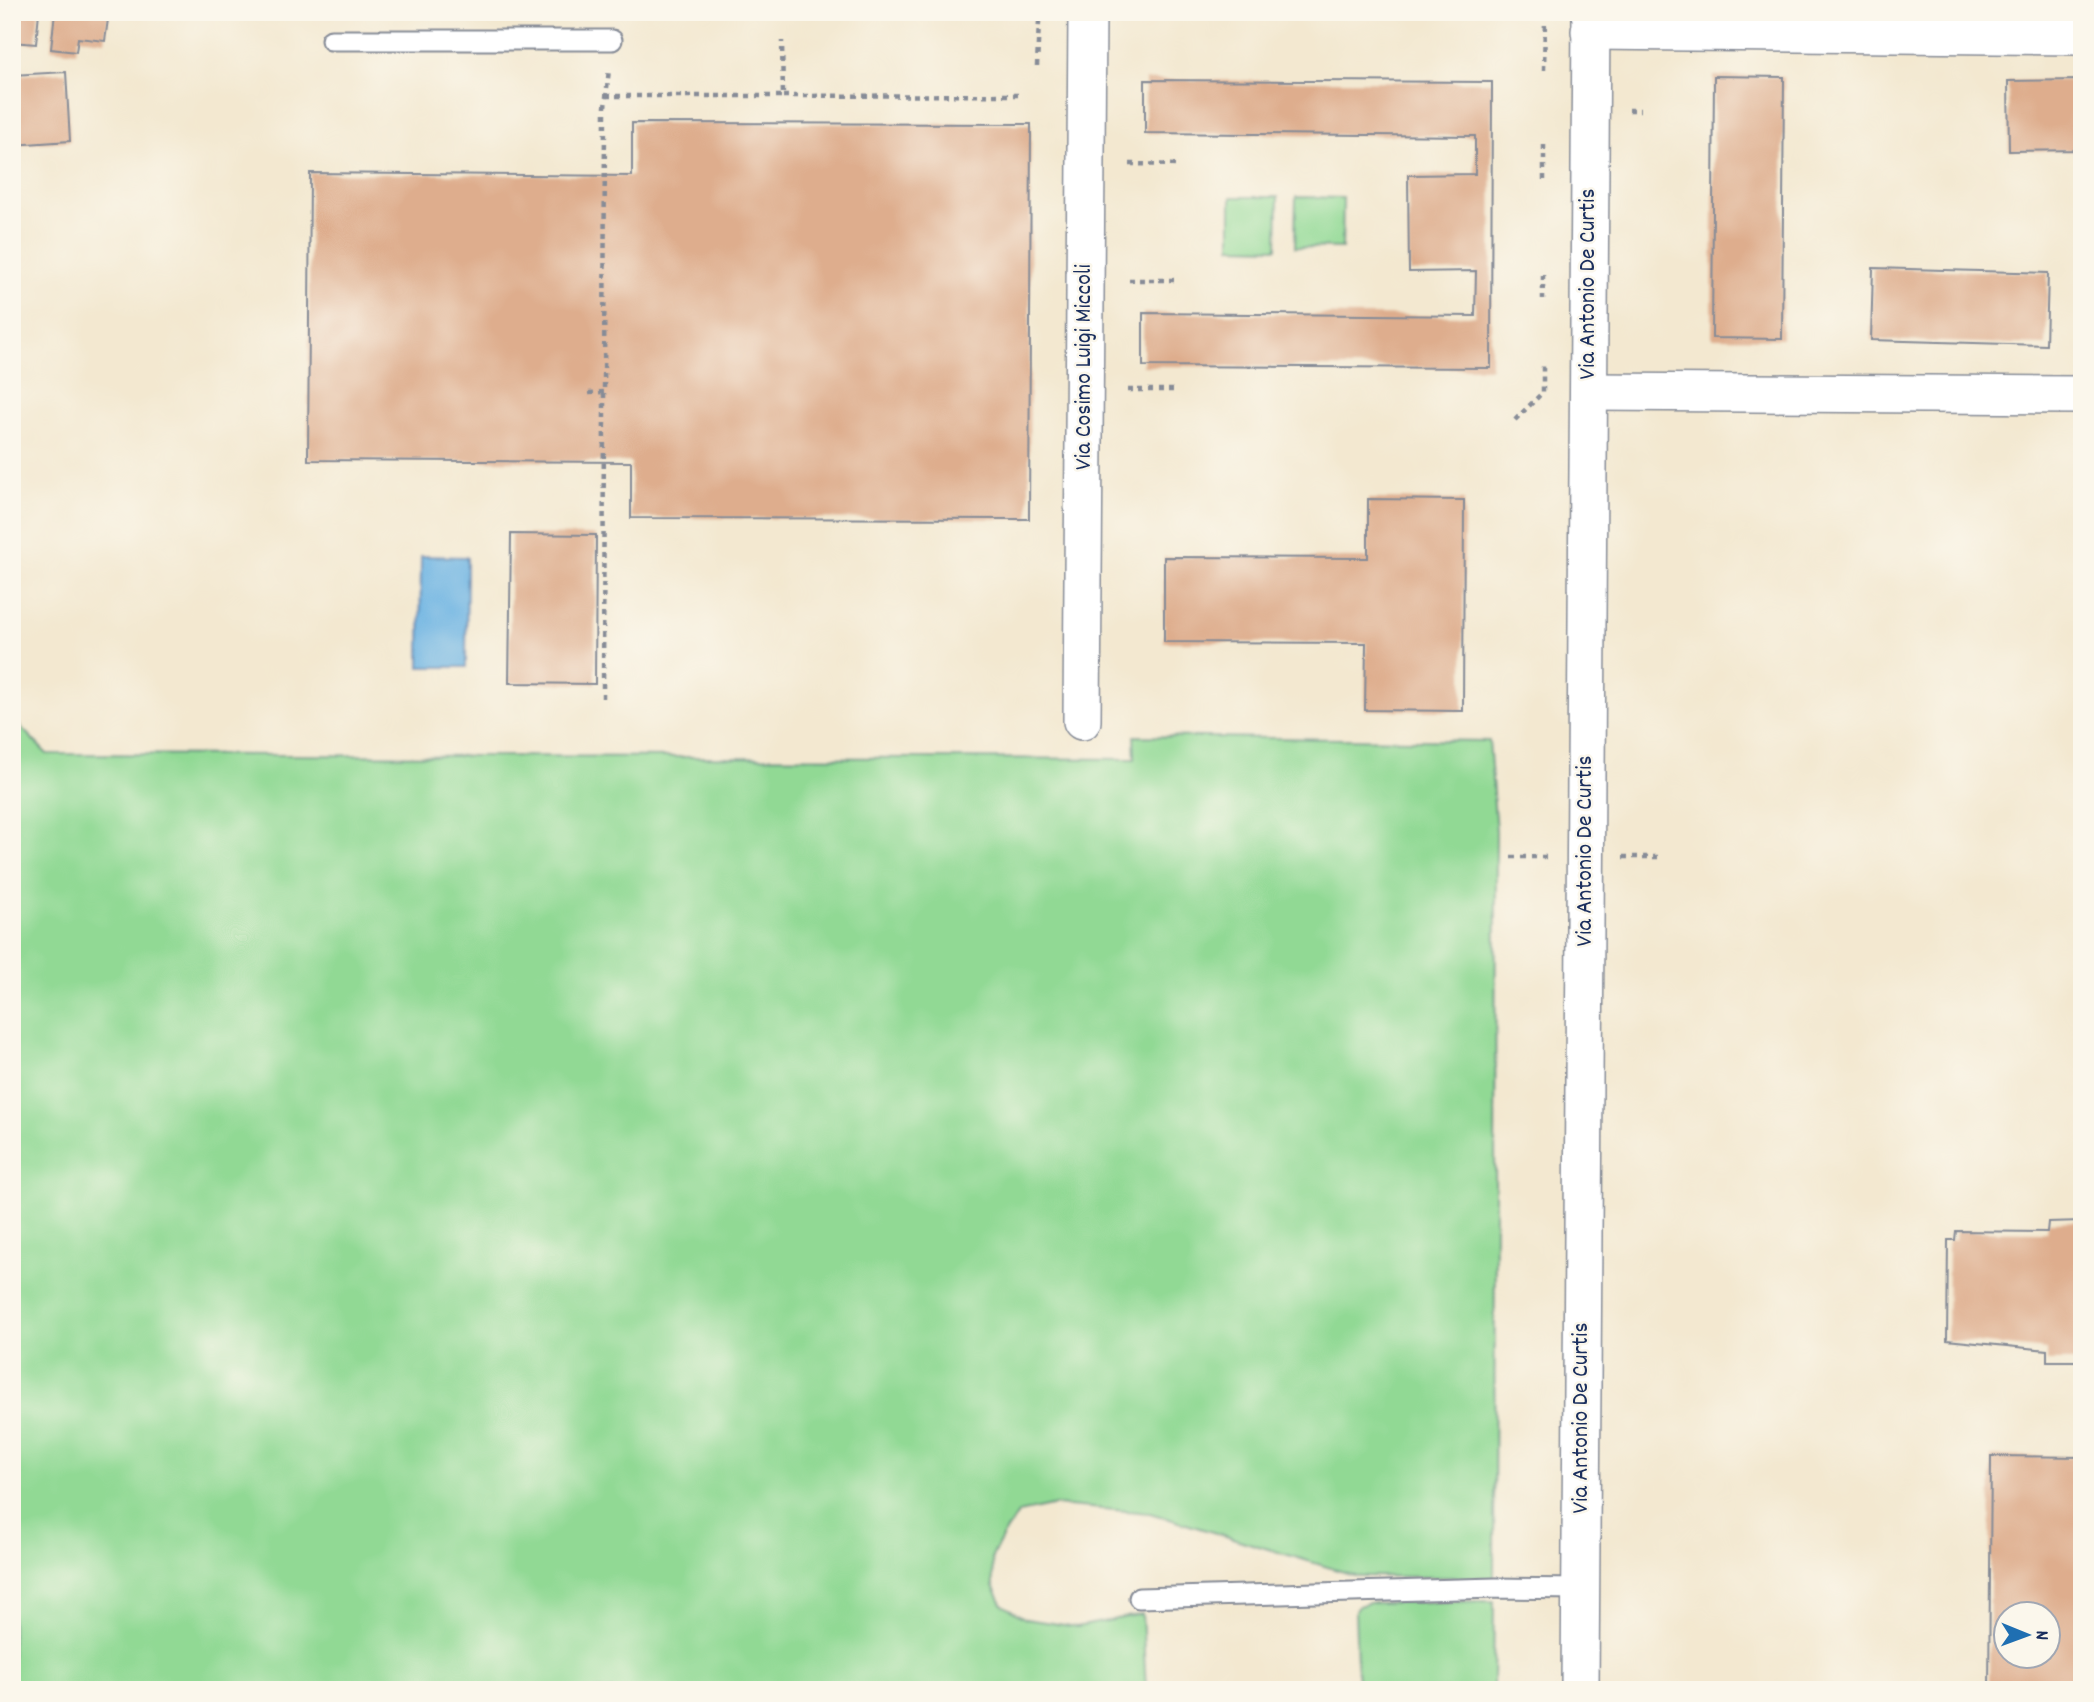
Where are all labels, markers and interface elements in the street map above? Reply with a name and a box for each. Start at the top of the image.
street label: Via Antonio De Curtis [1572,189,1606,379]
street label: Via Cosimo Luigi Miccoli [1068,264,1102,470]
street label: Via Antonio De Curtis [1569,756,1603,946]
street label: Via Antonio De Curtis [1565,1323,1599,1513]
north arrow [1993,1600,2062,1670]
text: N [2027,1630,2054,1640]

